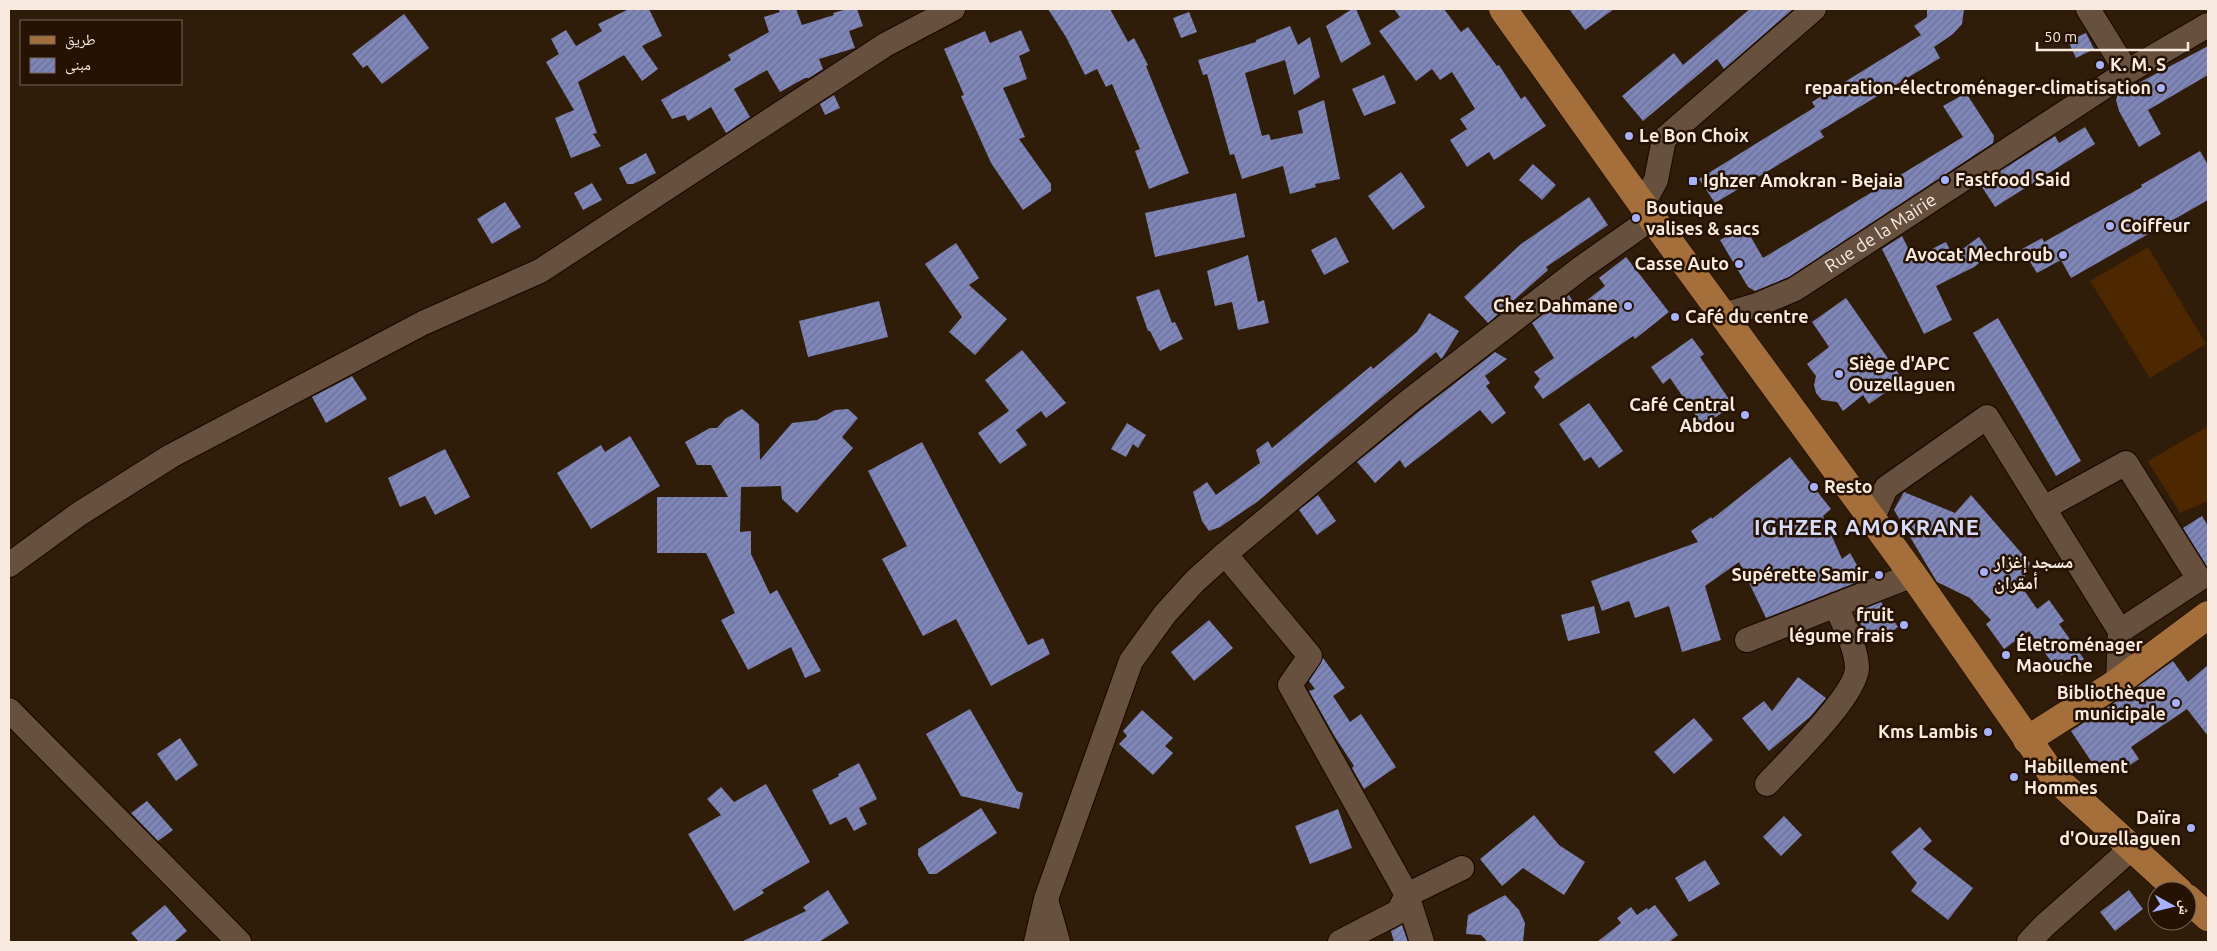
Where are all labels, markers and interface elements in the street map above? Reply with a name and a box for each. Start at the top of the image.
legend [20,20,182,85]
scale bar [2037,20,2188,52]
text: 50 m [2044,28,2077,45]
text: طريق [65,31,96,50]
place label: K. M. S [2110,54,2166,74]
text: مبنى [65,56,91,75]
marker: K. M. S [2094,59,2106,71]
place label: reparation-électroménager-climatisation [1804,77,2151,97]
marker: reparation-électroménager-climatisation [2155,82,2167,94]
place label: Le Bon Choix [1639,125,1749,145]
marker: Le Bon Choix [1623,130,1635,142]
place label: Fastfood Said [1955,169,2071,189]
place label: Ighzer Amokran - Bejaia [1703,170,1903,190]
marker: Fastfood Said [1939,174,1951,186]
marker: Ighzer Amokran - Bejaia [1687,175,1699,187]
street label: Rue de la Mairie [1821,189,1939,276]
place label: Boutique valises & sacs [1646,197,1760,238]
marker: Boutique valises & sacs [1630,212,1642,224]
place label: Coiffeur [2120,215,2191,235]
marker: Coiffeur [2104,220,2116,232]
place label: Avocat Mechroub [1905,244,2053,264]
marker: Avocat Mechroub [2057,249,2069,261]
place label: Casse Auto [1634,253,1729,273]
marker: Casse Auto [1733,258,1745,270]
place label: Chez Dahmane [1493,295,1618,315]
marker: Chez Dahmane [1622,300,1634,312]
place label: Café du centre [1685,306,1809,326]
marker: Café du centre [1669,311,1681,323]
place label: Siège d'APC Ouzellaguen [1849,353,1956,394]
marker: Siège d'APC Ouzellaguen [1833,368,1845,380]
place label: Café Central Abdou [1629,394,1736,435]
marker: Café Central Abdou [1739,409,1751,421]
place label: Resto [1824,476,1873,496]
marker: Resto [1808,481,1820,493]
district label: IGHZER AMOKRANE [1754,514,1980,539]
place label: مسجد إغزار أمقران [1993,551,2073,594]
place label: Supérette Samir [1732,564,1870,584]
marker: مسجد إغزار أمقران [1978,566,1990,578]
marker: Supérette Samir [1873,569,1885,581]
place label: fruit légume frais [1789,604,1894,645]
marker: fruit légume frais [1898,619,1910,631]
place label: Életroménager Maouche [2016,633,2144,675]
marker: Életroménager Maouche [2000,649,2012,661]
place label: Bibliothèque municipale [2057,682,2166,723]
marker: Bibliothèque municipale [2170,697,2182,709]
place label: Kms Lambis [1878,721,1978,741]
marker: Kms Lambis [1982,726,1994,738]
place label: Habillement Hommes [2024,756,2128,797]
marker: Habillement Hommes [2008,771,2020,783]
place label: Daïra d'Ouzellaguen [2059,807,2181,848]
marker: Daïra d'Ouzellaguen [2185,822,2197,834]
north arrow [2147,881,2197,931]
text: ش [2175,899,2194,916]

